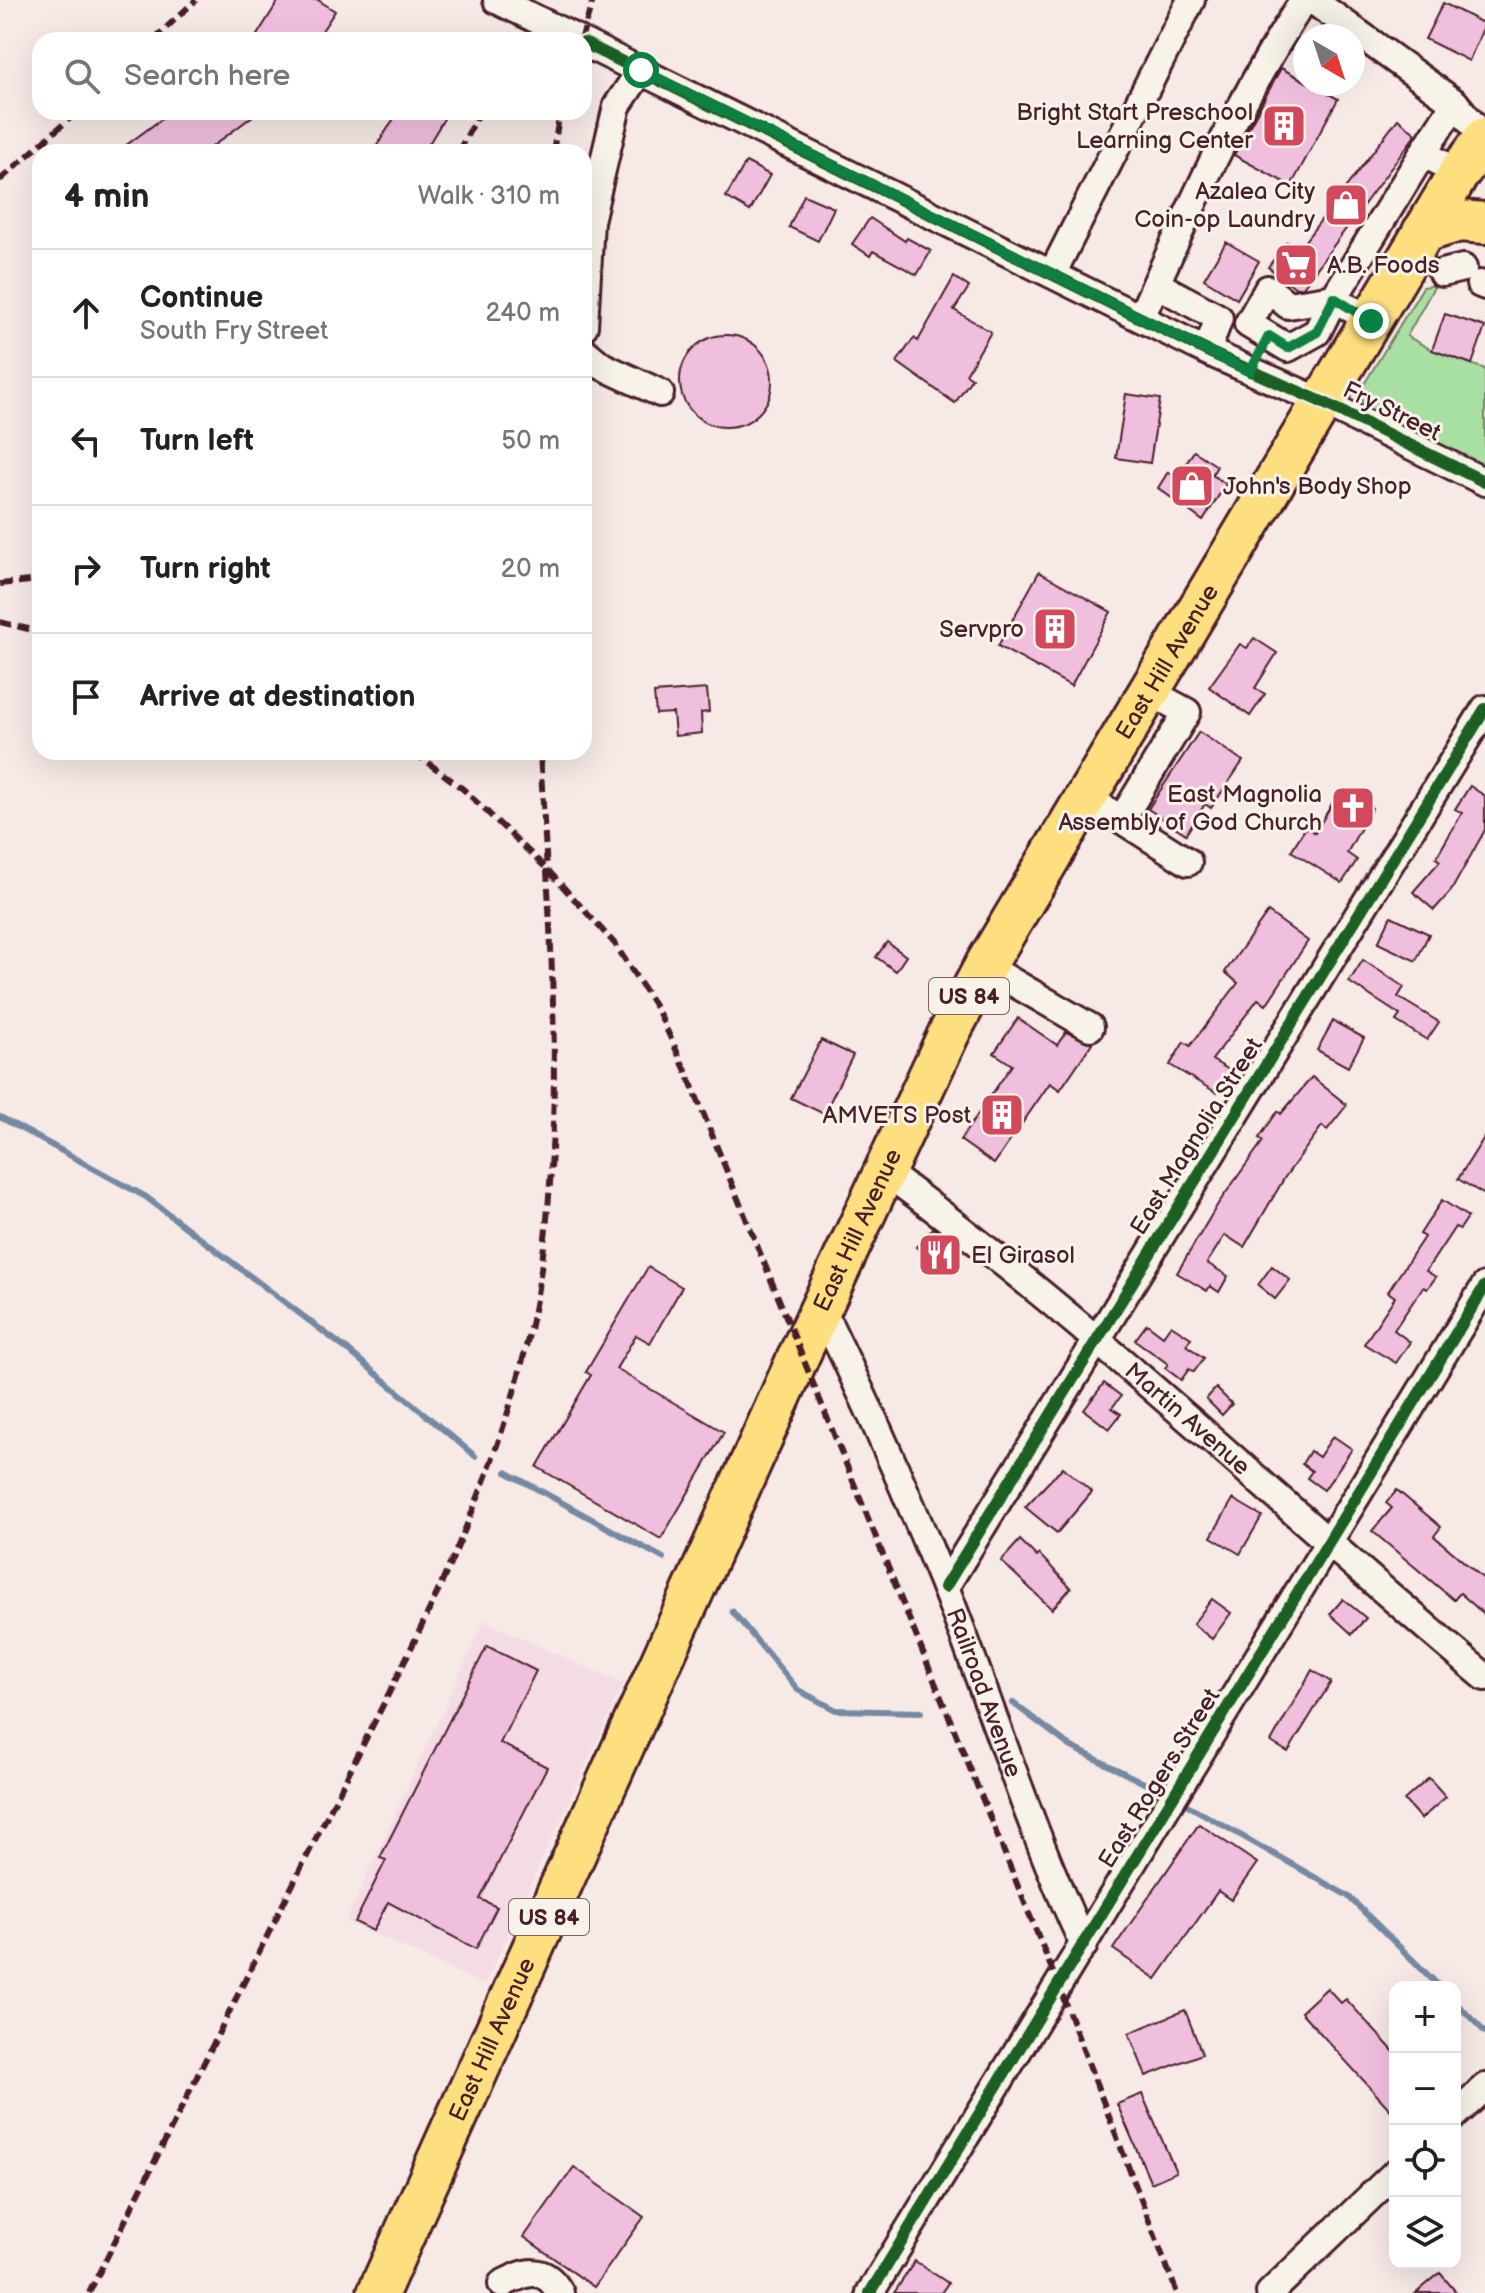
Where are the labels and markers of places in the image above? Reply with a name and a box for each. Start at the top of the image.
place label: Bright Start Preschool Learning Center [1016,98,1253,155]
building icon: Bright Start Preschool Learning Center [1260,102,1308,150]
place label: Azalea City Coin-op Laundry [1134,177,1315,234]
shop icon: Azalea City Coin-op Laundry [1322,181,1370,229]
supermarket icon: A.B. Foods [1272,241,1320,289]
place label: A.B. Foods [1327,251,1440,280]
shop icon: John's Body Shop [1168,462,1216,510]
place label: John's Body Shop [1223,472,1412,501]
building icon: Servpro [1031,605,1079,653]
place label: Servpro [939,615,1024,644]
place label: East Magnolia Assembly of God Church [1058,780,1322,837]
church icon: East Magnolia Assembly of God Church [1329,784,1377,832]
building icon: AMVETS Post [978,1091,1026,1139]
place label: AMVETS Post [823,1101,972,1130]
restaurant icon: El Girasol [916,1231,964,1279]
place label: El Girasol [971,1241,1075,1270]

